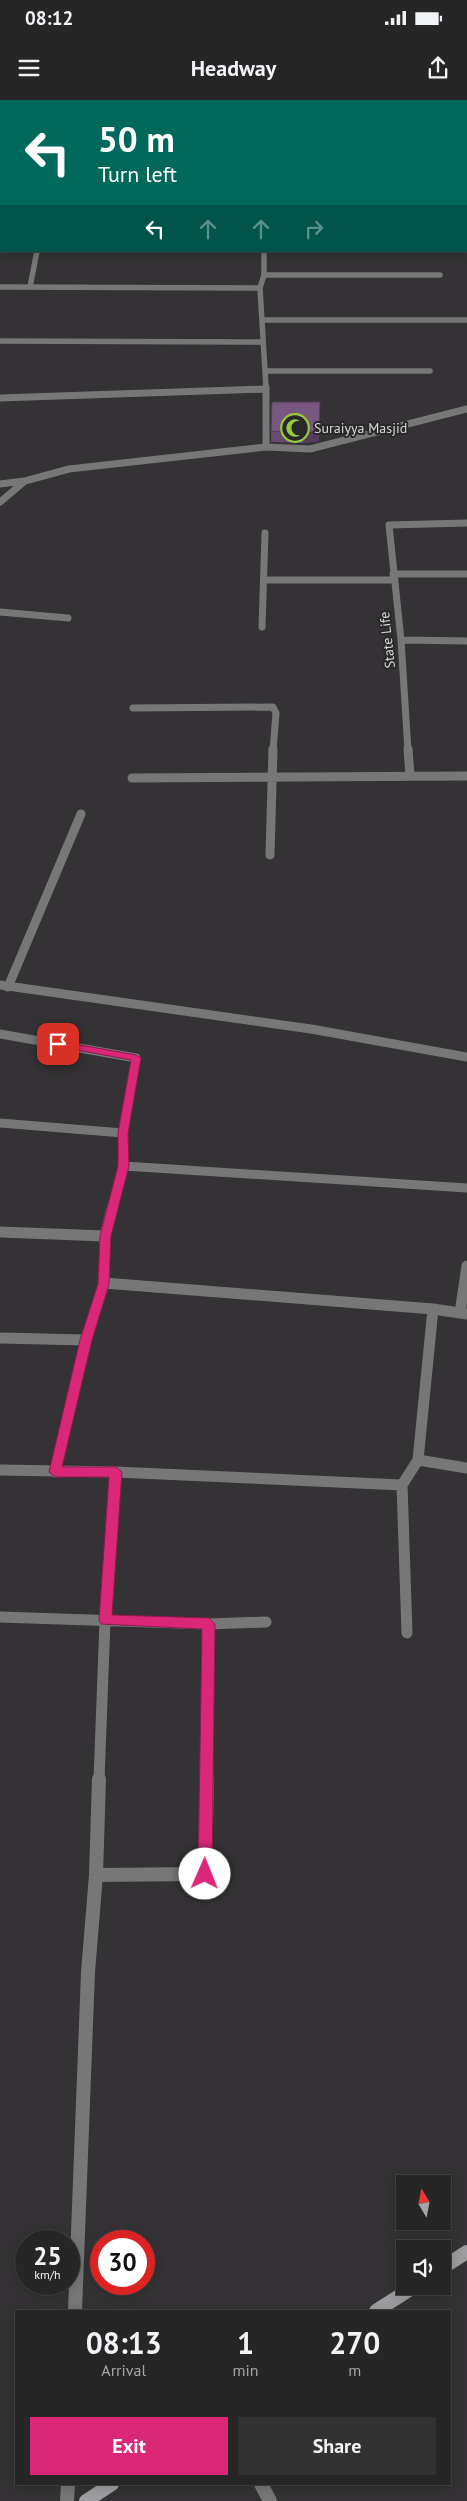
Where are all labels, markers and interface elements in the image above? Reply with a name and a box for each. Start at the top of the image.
text: 08:12 [25,6,73,30]
icon: menu [15,54,43,82]
text: Headway [191,54,276,82]
icon: share [424,54,452,82]
text: 50 m [98,116,175,162]
icon: left [15,120,80,185]
text: Turn left [98,160,177,188]
icon: left [141,215,169,243]
icon: ahead [194,215,222,243]
icon: ahead [247,215,275,243]
icon: right [300,215,328,243]
mosque icon: Suraiyya Masjid [280,413,310,443]
place label: Suraiyya Masjid [314,419,407,437]
street label: State Life [375,611,399,669]
pin [37,1023,79,1065]
icon: arrive [44,1030,72,1058]
position arrow [178,1847,230,1899]
north arrow [396,2175,451,2230]
map controls [396,2175,451,2295]
speed limit sign: 30 [90,2230,155,2295]
text: 25 [33,2240,62,2272]
button: sound [396,2240,451,2295]
text: km/h [34,2267,61,2282]
text: 08:13 [86,2323,162,2362]
text: 1 [237,2323,254,2362]
text: 270 [329,2323,380,2362]
text: Arrival [101,2360,146,2380]
text: min [233,2360,259,2380]
text: m [348,2360,361,2380]
button: Exit [30,2417,228,2475]
button: Share [238,2417,436,2475]

